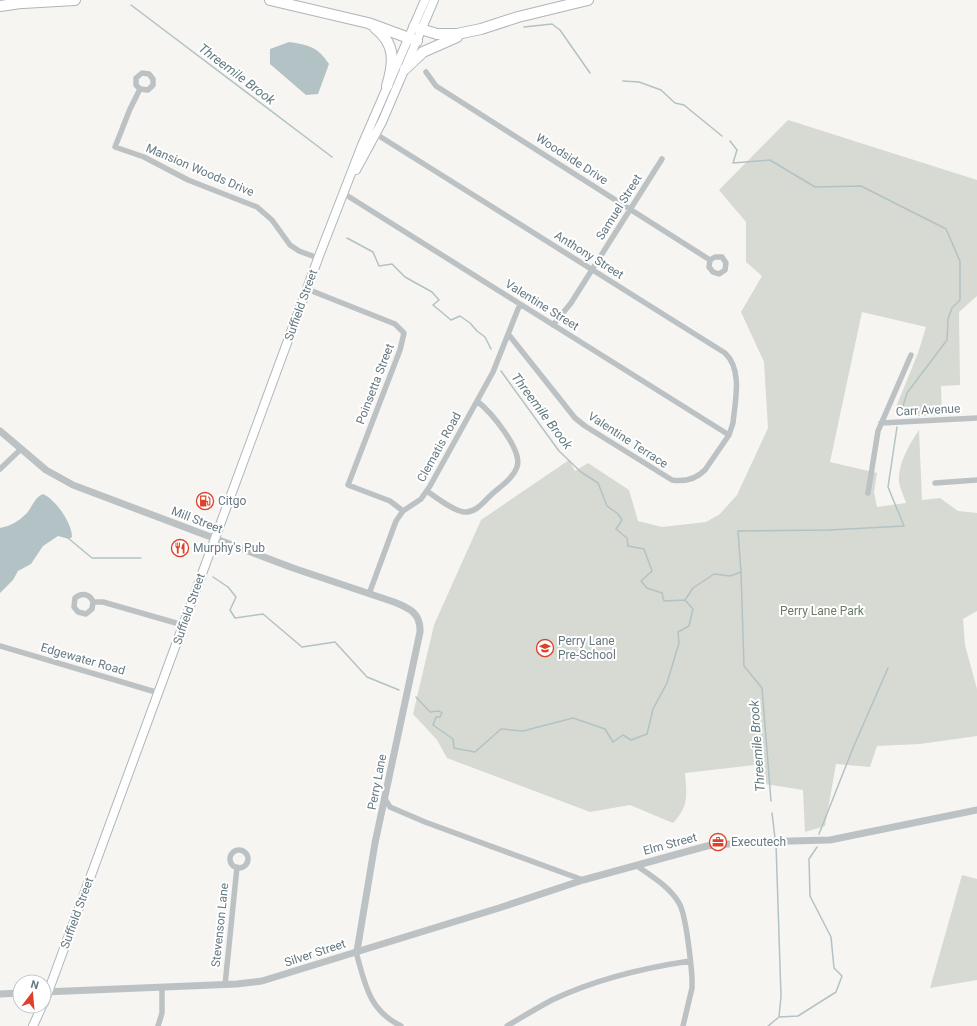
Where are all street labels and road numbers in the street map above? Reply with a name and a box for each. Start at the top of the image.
street label: Woodside Drive [533,130,611,188]
street label: Mansion Woods Drive [144,141,256,199]
street label: Samuel Street [593,172,645,242]
street label: Anthony Street [552,228,626,282]
street label: Suffield Street [282,267,320,342]
street label: Valentine Street [503,277,582,333]
street label: Poinsetta Street [353,342,397,426]
street label: Carr Avenue [895,401,961,419]
street label: Valentine Terrace [585,409,671,471]
street label: Clematis Road [414,410,464,484]
street label: Mill Street [169,504,225,536]
street label: Suffield Street [170,571,208,647]
street label: Edgewater Road [39,640,127,678]
street label: Perry Lane [365,753,389,811]
street label: Elm Street [642,830,698,858]
street label: Suffield Street [58,875,96,950]
street label: Stevenson Lane [209,882,231,968]
street label: Silver Street [283,936,348,970]

